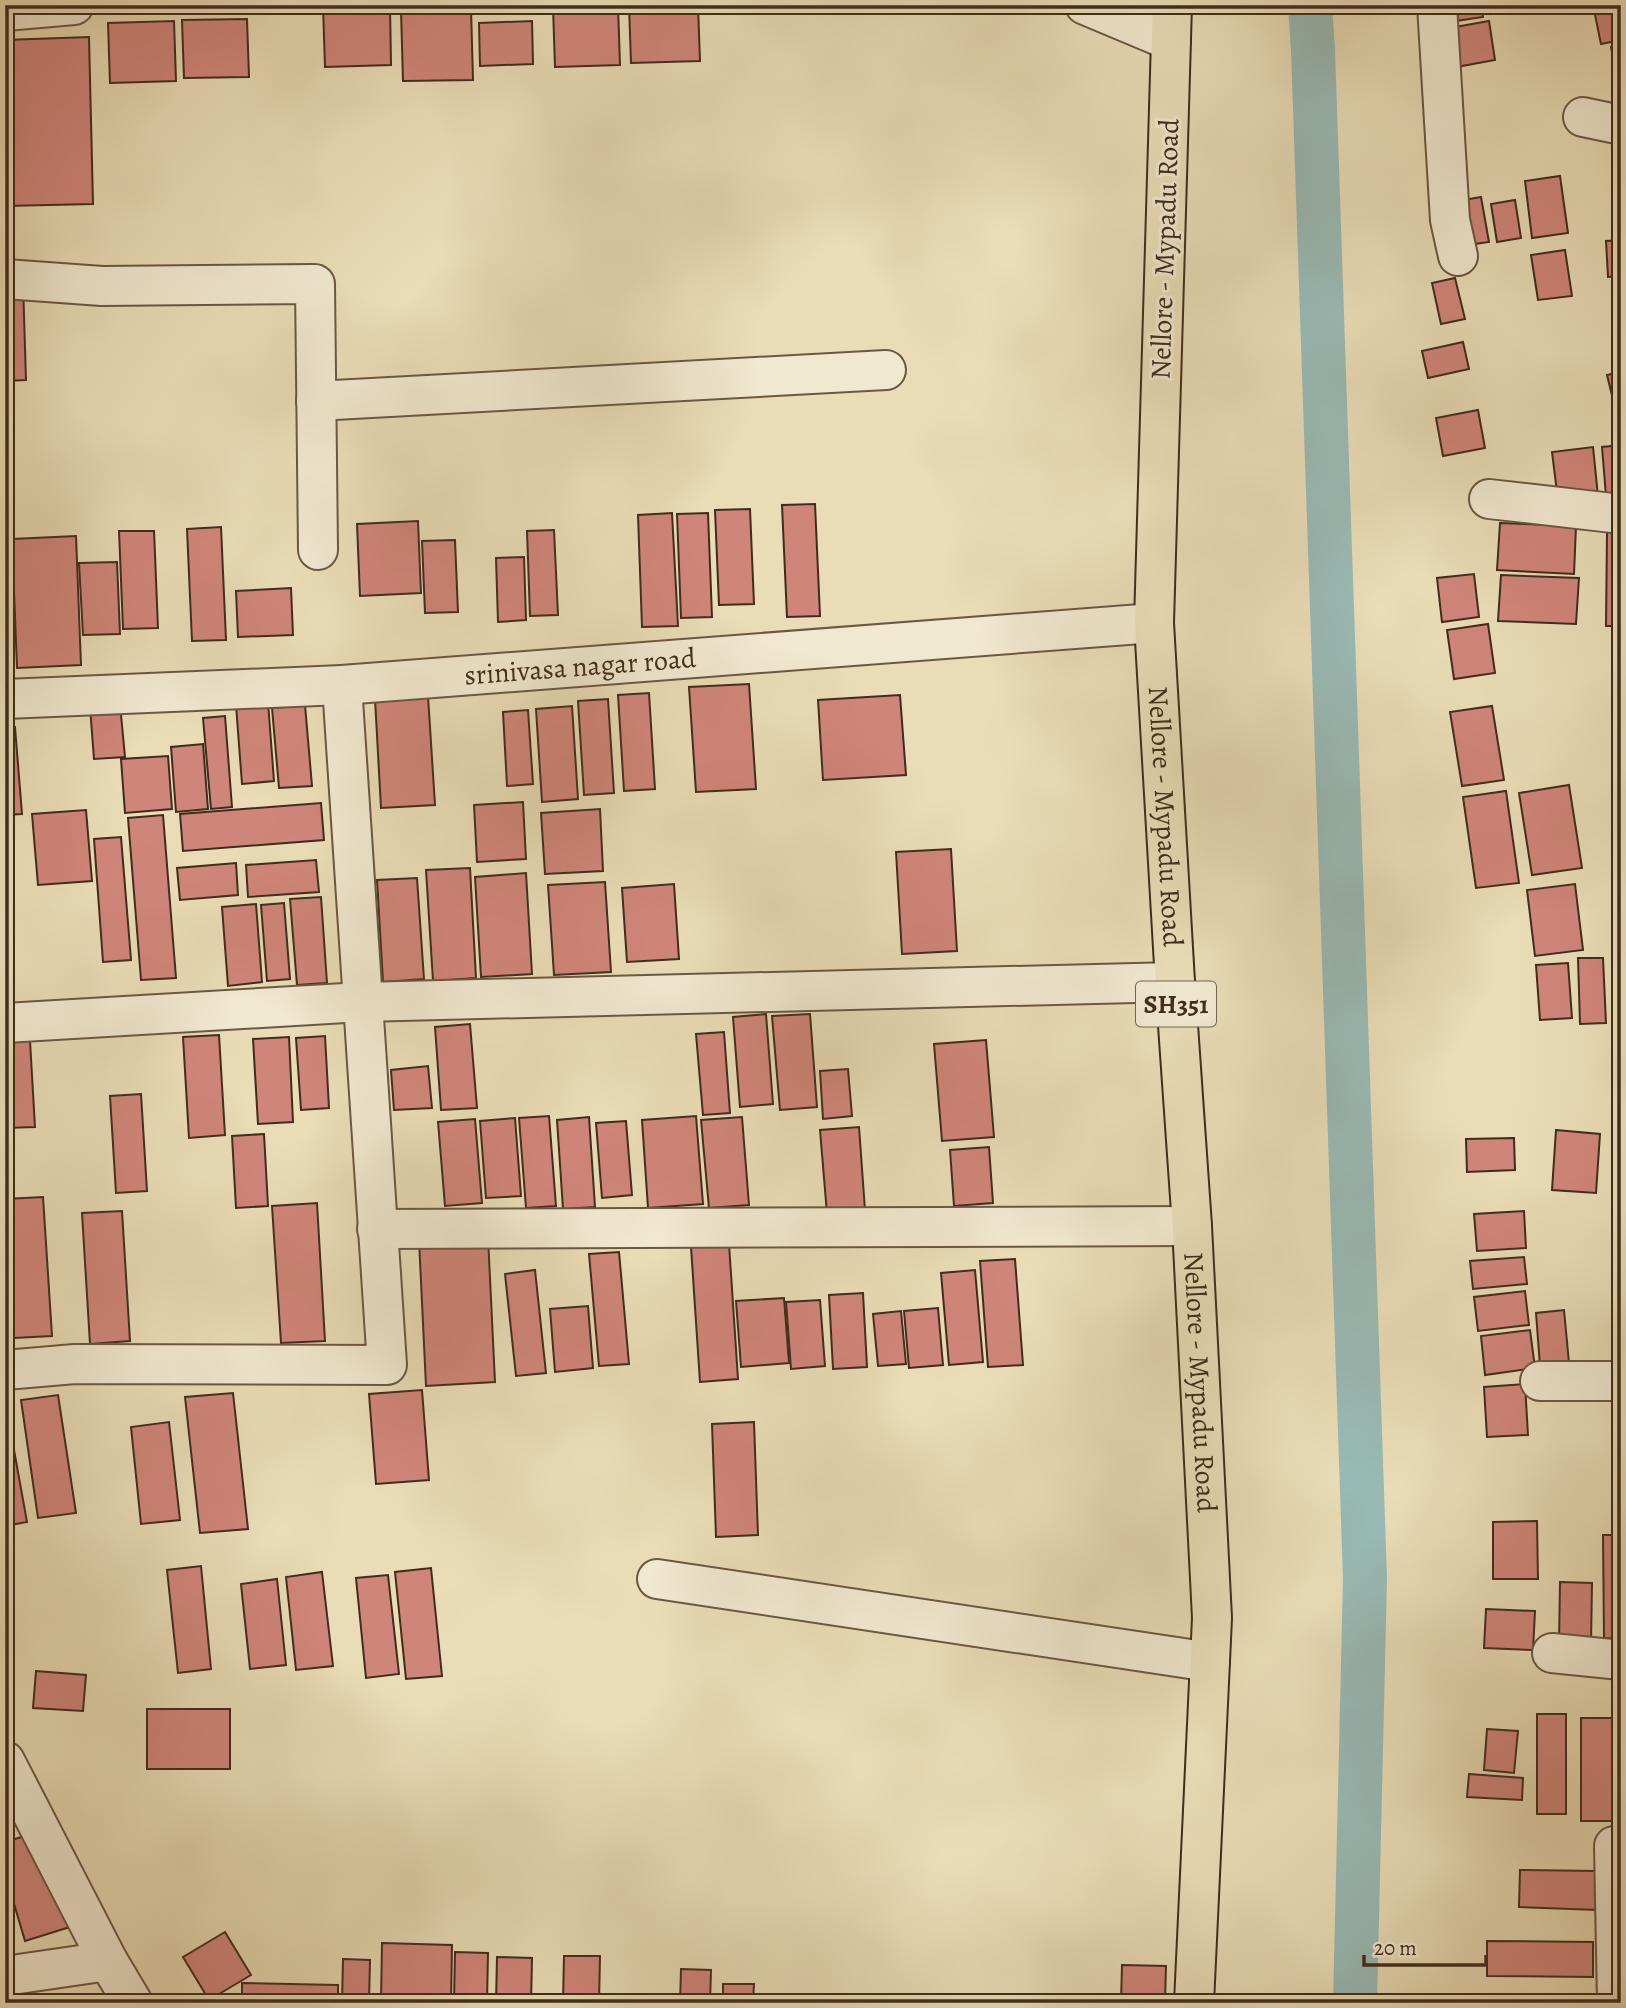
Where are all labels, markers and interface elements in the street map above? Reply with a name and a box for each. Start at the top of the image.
street label: Nellore - Mypadu Road [1141,117,1189,380]
street label: srinivasa nagar road [463,639,698,695]
street label: Nellore - Mypadu Road [1139,685,1192,949]
road number: SH351 [1136,981,1216,1026]
street label: Nellore - Mypadu Road [1174,1251,1226,1515]
scale bar [1364,1924,1486,1968]
text: 20 m [1374,1934,1417,1962]

